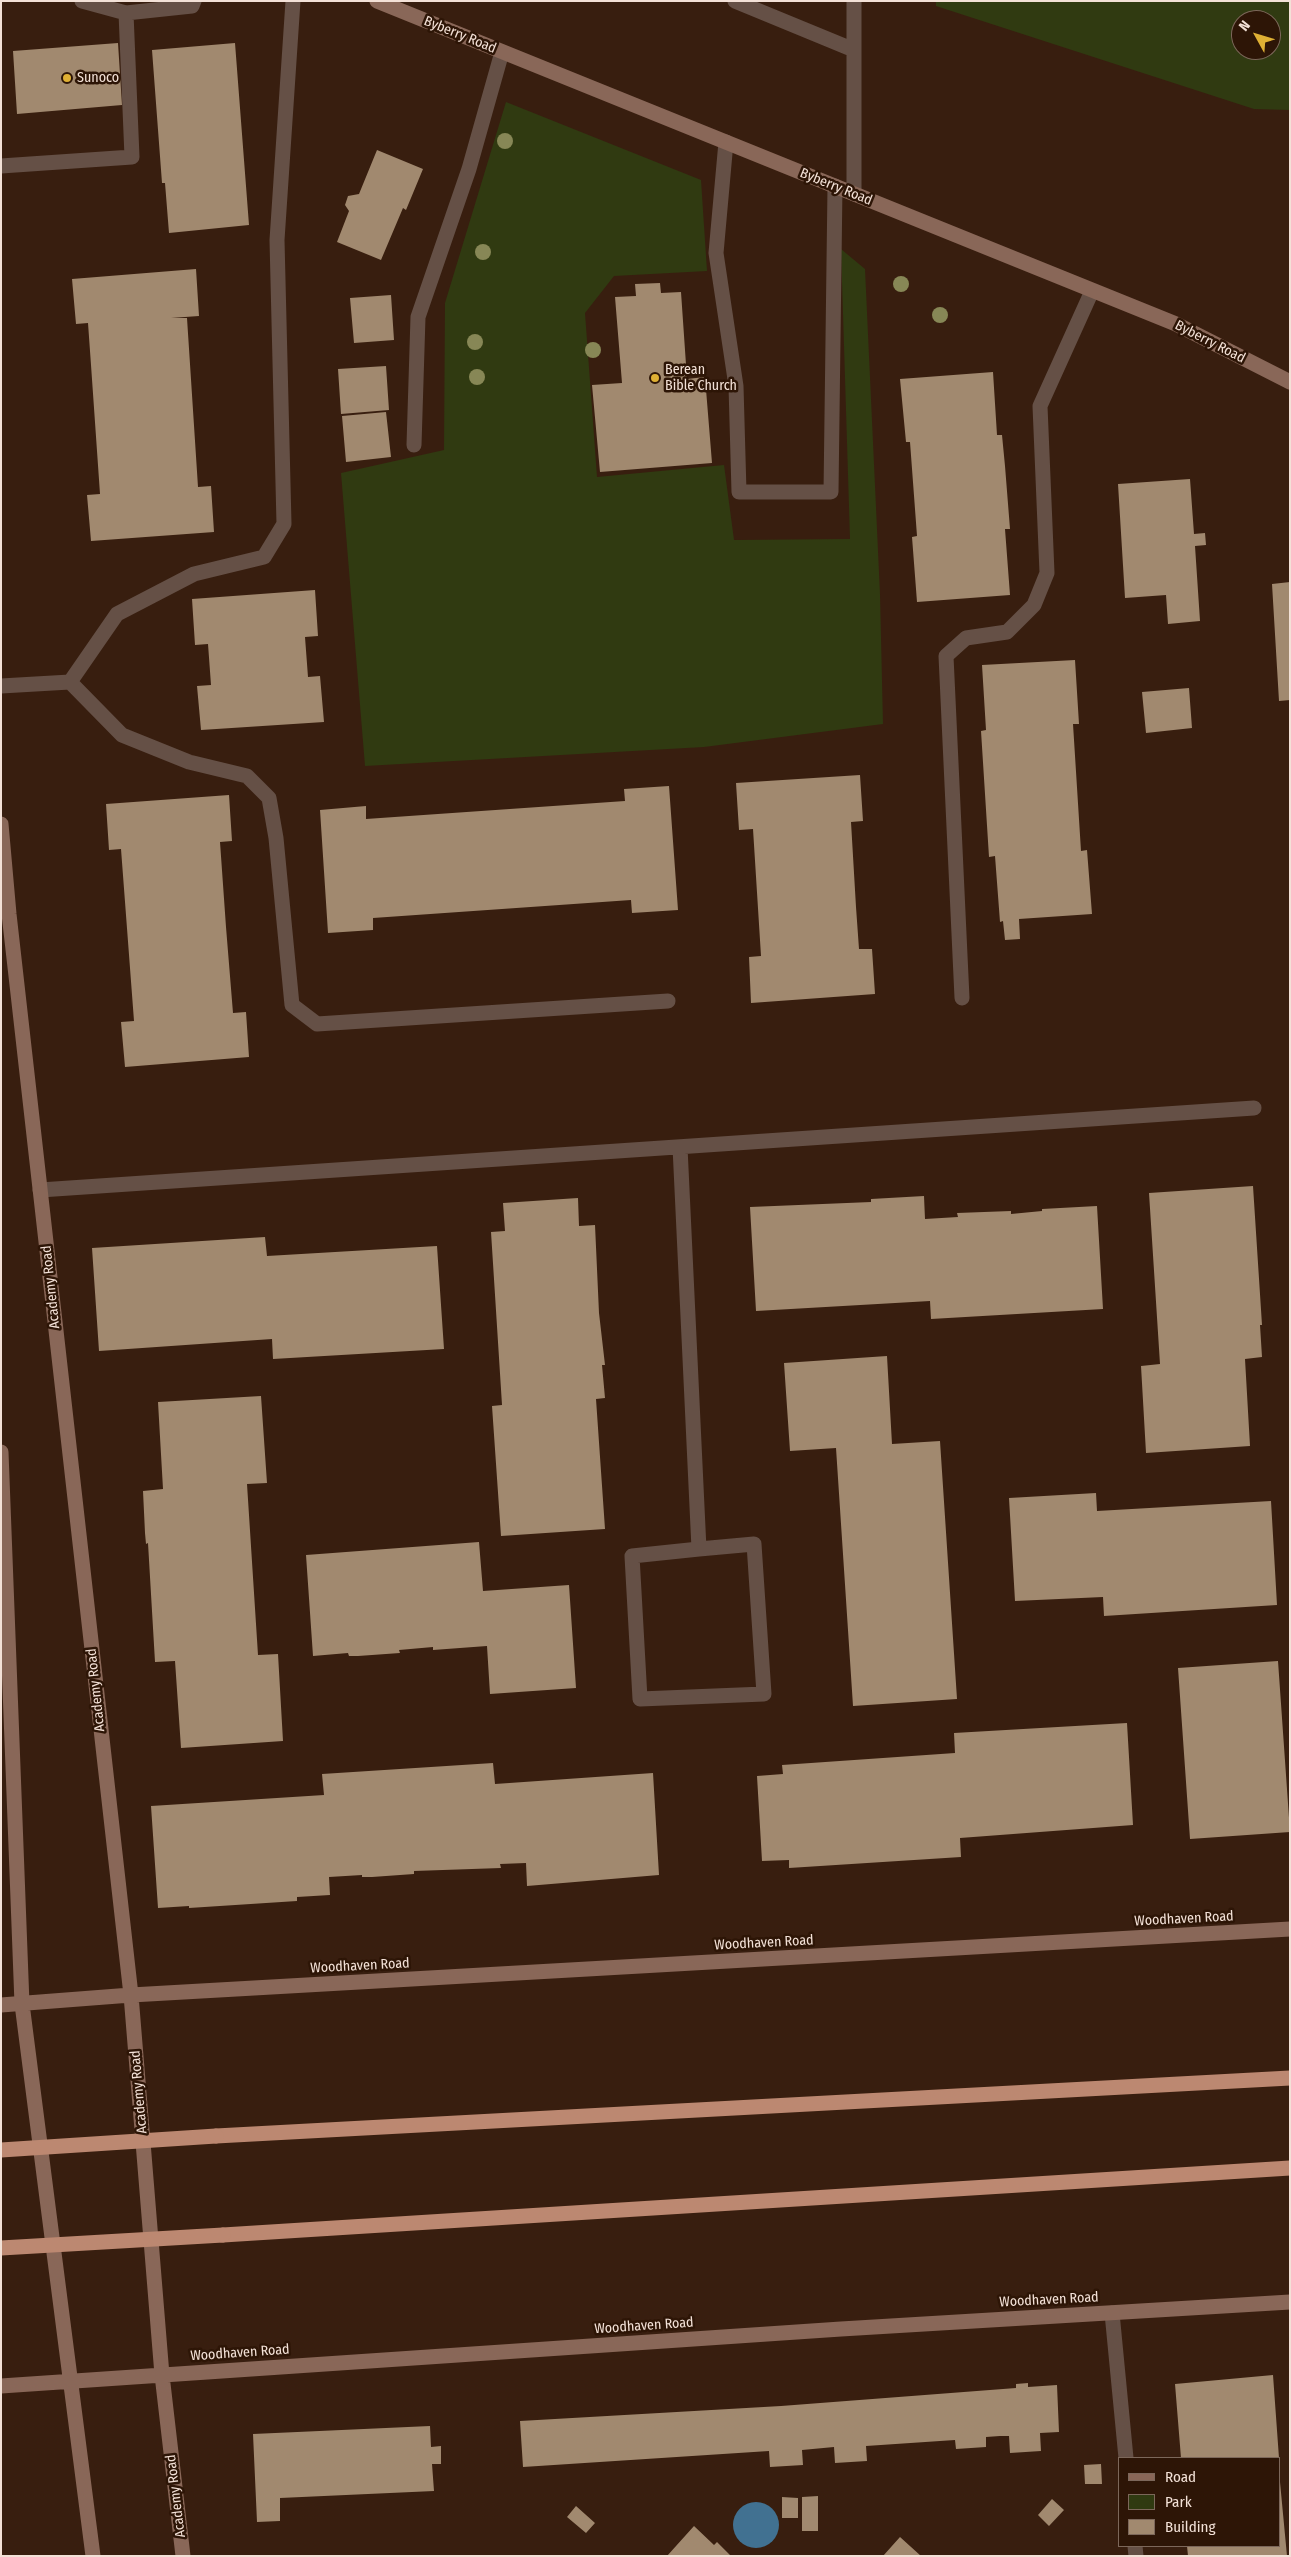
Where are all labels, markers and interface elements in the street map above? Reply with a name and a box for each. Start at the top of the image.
north arrow [1231,10,1281,60]
street label: Byberry Road [421,13,499,57]
text: N [1235,17,1254,34]
place label: Sunoco [77,70,119,86]
marker: Sunoco [61,72,73,84]
street label: Byberry Road [797,165,875,209]
street label: Byberry Road [1172,317,1248,367]
place label: Berean Bible Church [665,362,737,394]
marker: Berean Bible Church [649,372,661,384]
street label: Academy Road [38,1244,64,1330]
street label: Academy Road [83,1647,109,1733]
street label: Woodhaven Road [1134,1908,1234,1930]
street label: Woodhaven Road [714,1932,814,1954]
street label: Woodhaven Road [310,1955,410,1977]
street label: Academy Road [127,2050,151,2134]
street label: Woodhaven Road [999,2289,1099,2311]
street label: Woodhaven Road [594,2314,694,2338]
street label: Woodhaven Road [190,2341,290,2365]
street label: Academy Road [163,2453,189,2539]
legend [1118,2457,1281,2547]
text: Road [1165,2468,1196,2486]
text: Park [1165,2493,1192,2511]
text: Building [1165,2518,1216,2536]

